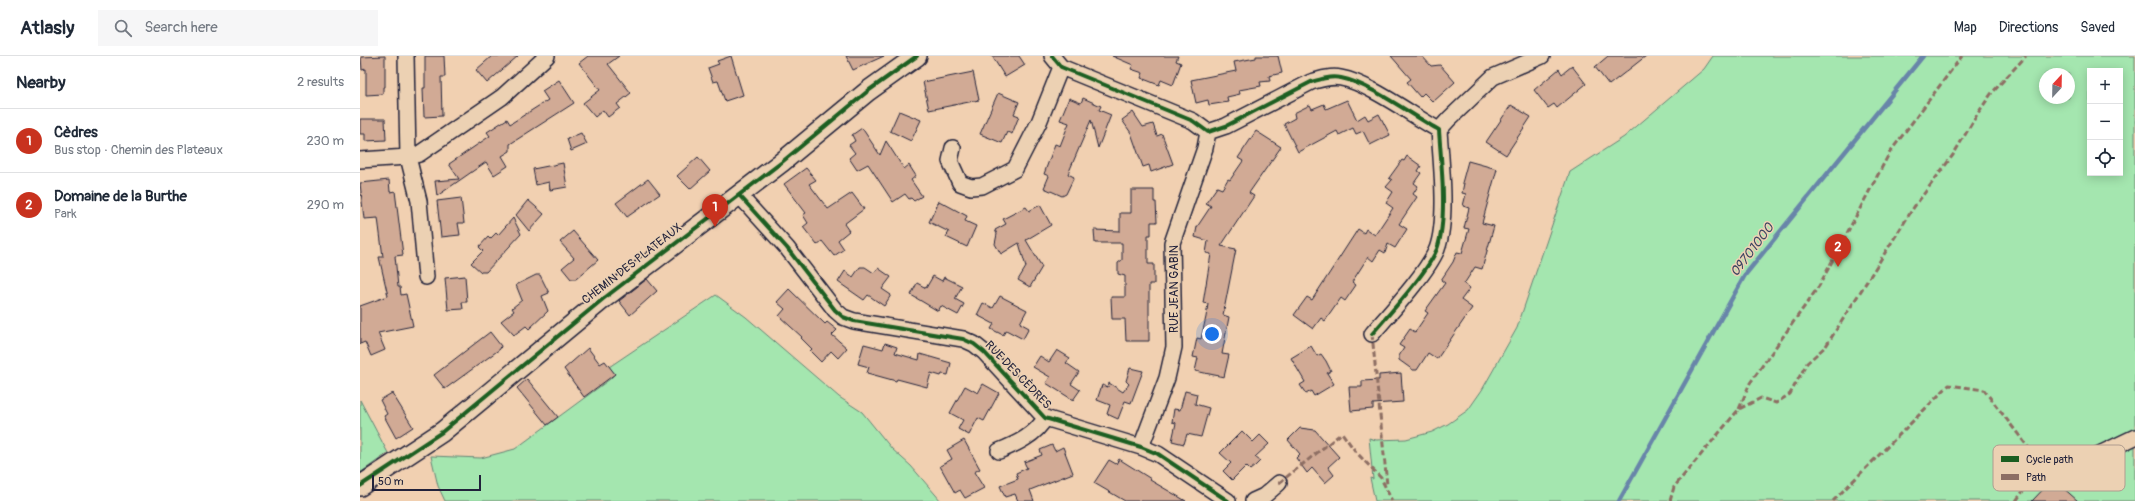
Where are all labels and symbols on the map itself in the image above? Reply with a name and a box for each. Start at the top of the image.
north arrow [2039,68,2075,104]
pin: 1 [702,194,728,227]
water label: O9701000 [1727,219,1778,280]
street label: CHEMIN DES PLATEAUX [579,220,685,308]
pin: 2 [1825,234,1851,267]
street label: RUE JEAN GABIN [1167,245,1182,333]
your location [1202,324,1222,344]
street label: RUE DES CÈDRES [982,337,1055,412]
legend [1993,445,2125,491]
text: Cycle path [2026,453,2073,466]
text: Path [2026,471,2046,484]
scale bar [372,473,481,492]

